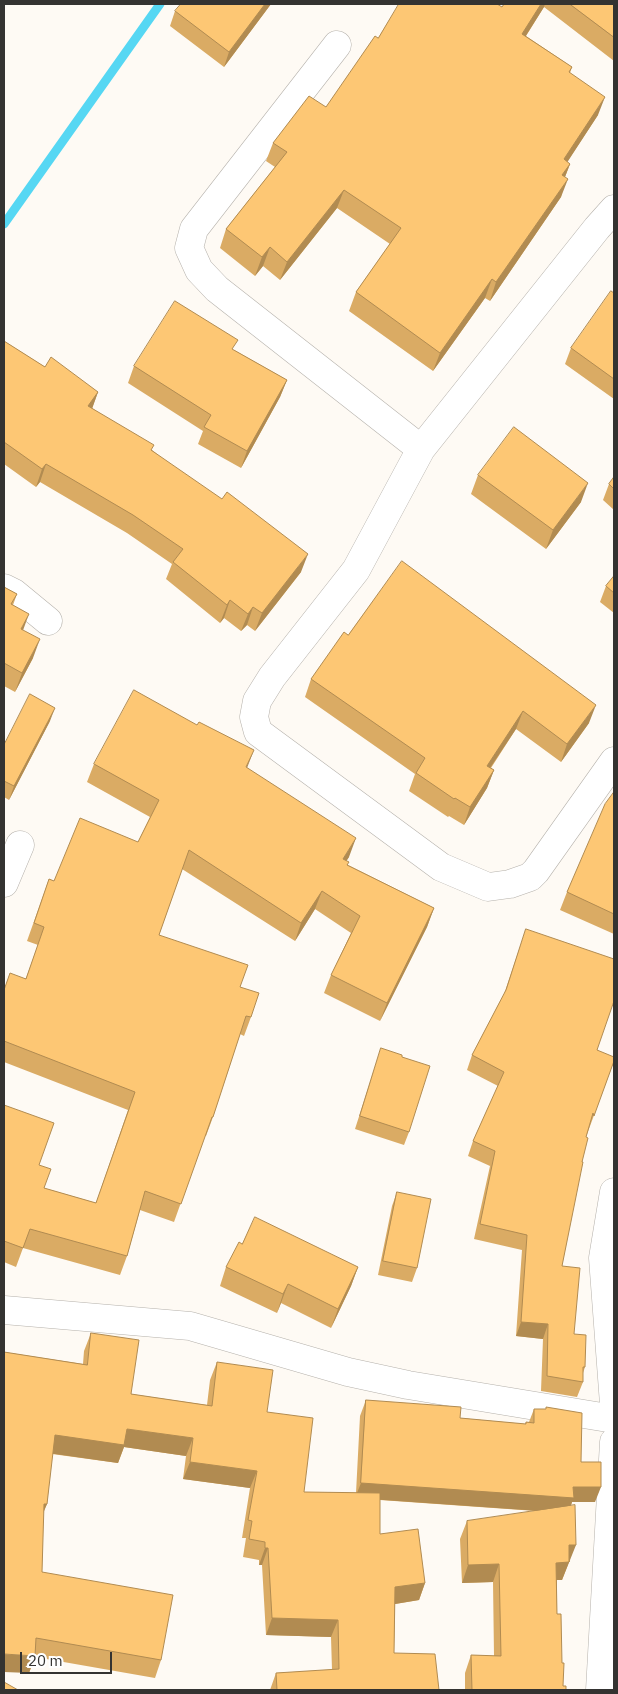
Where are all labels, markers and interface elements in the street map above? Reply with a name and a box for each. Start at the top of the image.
scale bar [22,1642,115,1674]
text: 20 m [28,1651,63,1670]

